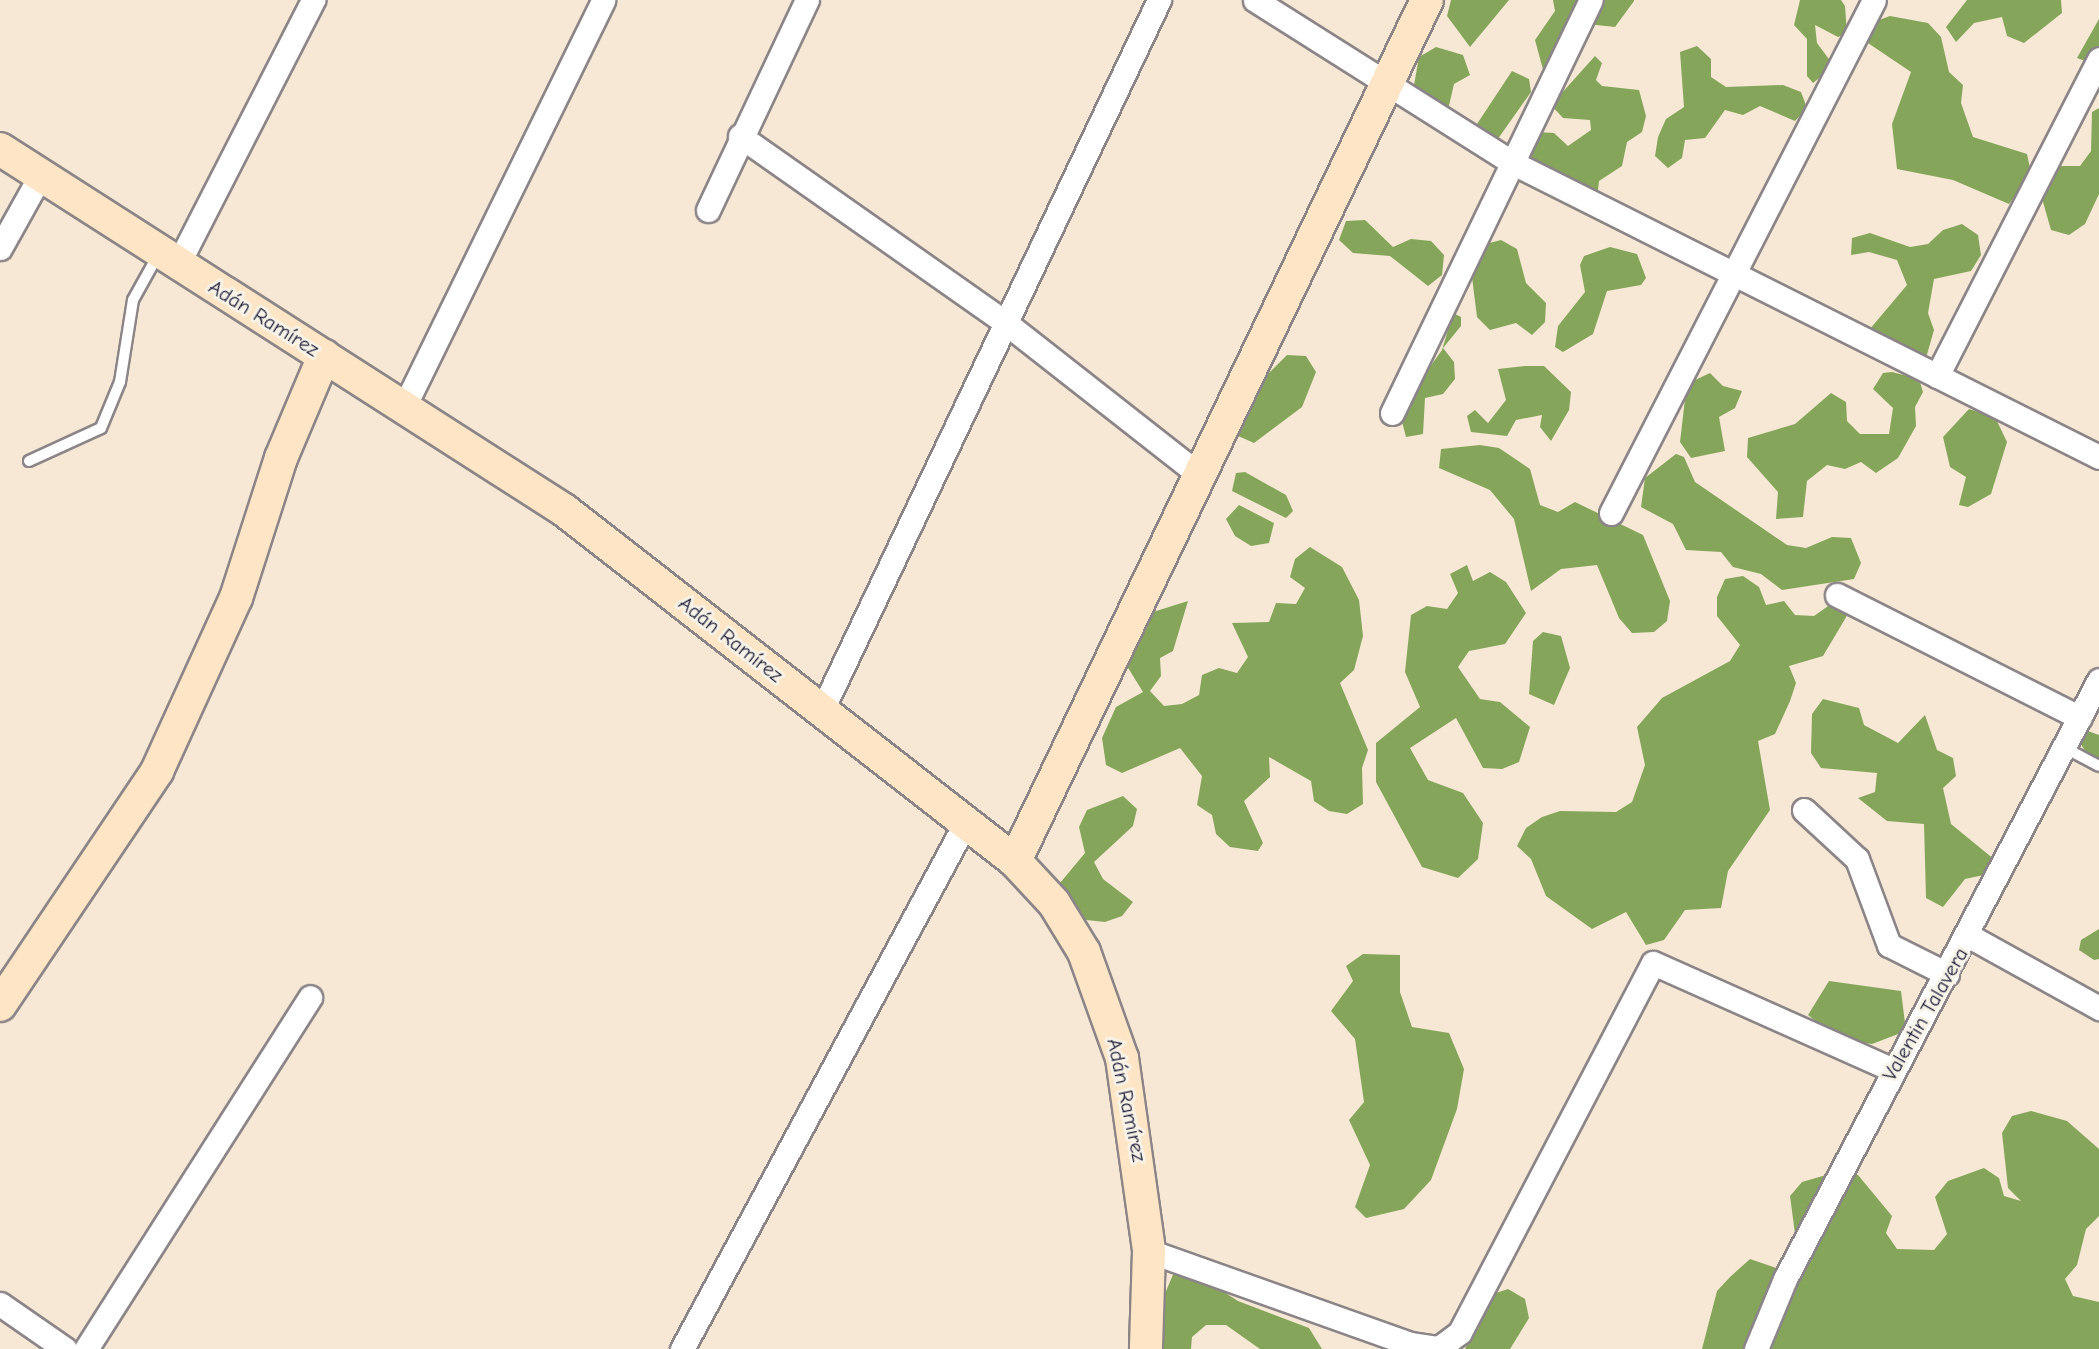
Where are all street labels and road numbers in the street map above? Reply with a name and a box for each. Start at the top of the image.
street label: Adán Ramírez [204,274,324,362]
street label: Adán Ramírez [674,590,788,688]
street label: Valentin Talavera [1877,943,1973,1085]
street label: Adán Ramírez [1102,1036,1152,1164]

